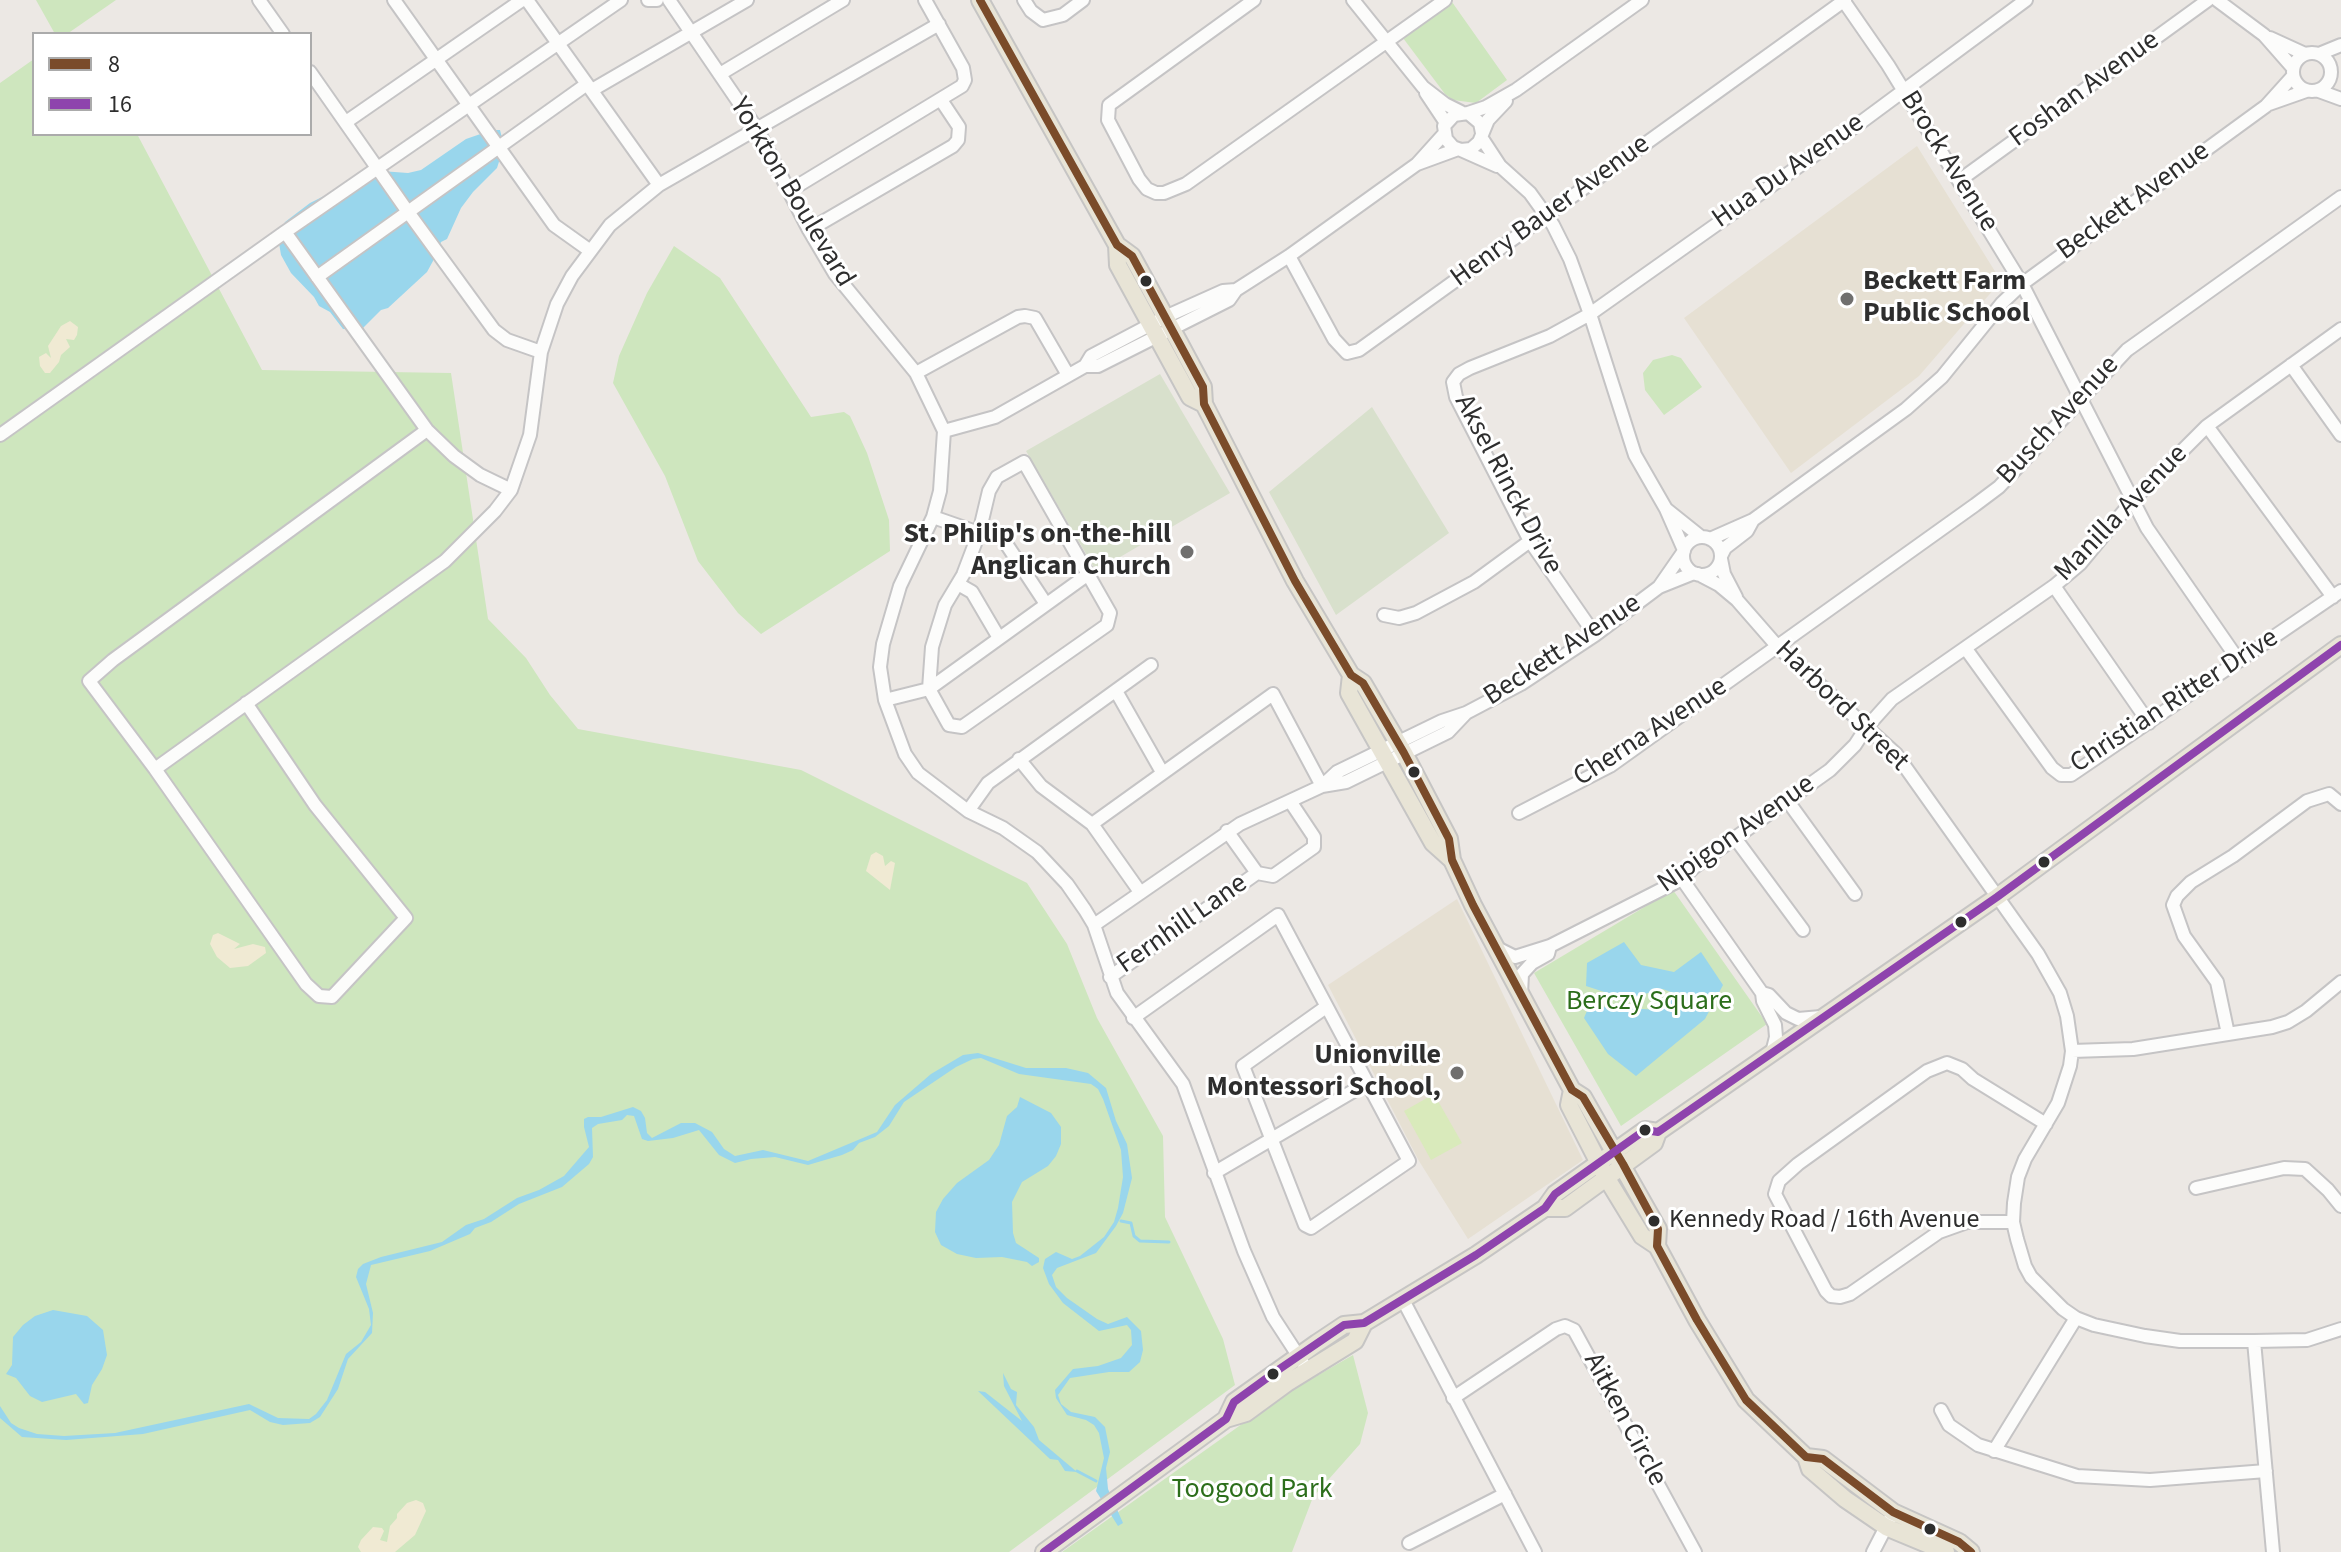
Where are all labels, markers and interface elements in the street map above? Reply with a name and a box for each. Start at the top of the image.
street label: Foshan Avenue [2004,24,2166,156]
legend [32,32,312,136]
text: 8 [108,47,120,82]
street label: Brock Avenue [1891,85,2005,239]
text: 16 [108,87,132,122]
street label: Yorkton Boulevard [721,92,861,294]
street label: Hua Du Avenue [1707,107,1871,237]
street label: Henry Bauer Avenue [1445,129,1657,295]
street label: Beckett Avenue [2051,135,2217,269]
place label: Beckett Farm Public School [1863,266,2030,332]
unlabelled marker [1138,273,1154,289]
marker: Beckett Farm Public School [1838,290,1856,308]
street label: Busch Avenue [1991,350,2127,492]
street label: Aksel Rinck Drive [1446,389,1568,581]
street label: Manilla Avenue [2048,439,2196,589]
place label: St. Philip's on-the-hill Anglican Church [903,519,1171,585]
marker: St. Philip's on-the-hill Anglican Church [1178,543,1196,561]
street label: Beckett Avenue [1478,588,1648,714]
street label: Christian Ritter Drive [2065,622,2285,782]
street label: Harbord Street [1767,635,1915,779]
street label: Cherna Avenue [1568,671,1734,795]
unlabelled marker [1406,764,1422,780]
street label: Nipigon Avenue [1652,769,1822,901]
unlabelled marker [2036,854,2052,870]
street label: Fernhill Lane [1111,868,1255,982]
unlabelled marker [1953,914,1969,930]
park label: Berczy Square [1566,986,1732,1020]
place label: Unionville Montessori School, [1206,1040,1441,1106]
marker: Unionville Montessori School, [1448,1064,1466,1082]
unlabelled marker [1637,1122,1653,1138]
place label: Kennedy Road / 16th Avenue [1669,1205,1979,1237]
marker: Kennedy Road / 16th Avenue [1646,1213,1662,1229]
street label: Aitken Circle [1575,1348,1673,1492]
unlabelled marker [1265,1366,1281,1382]
park label: Toogood Park [1171,1474,1333,1508]
unlabelled marker [1922,1521,1938,1537]

